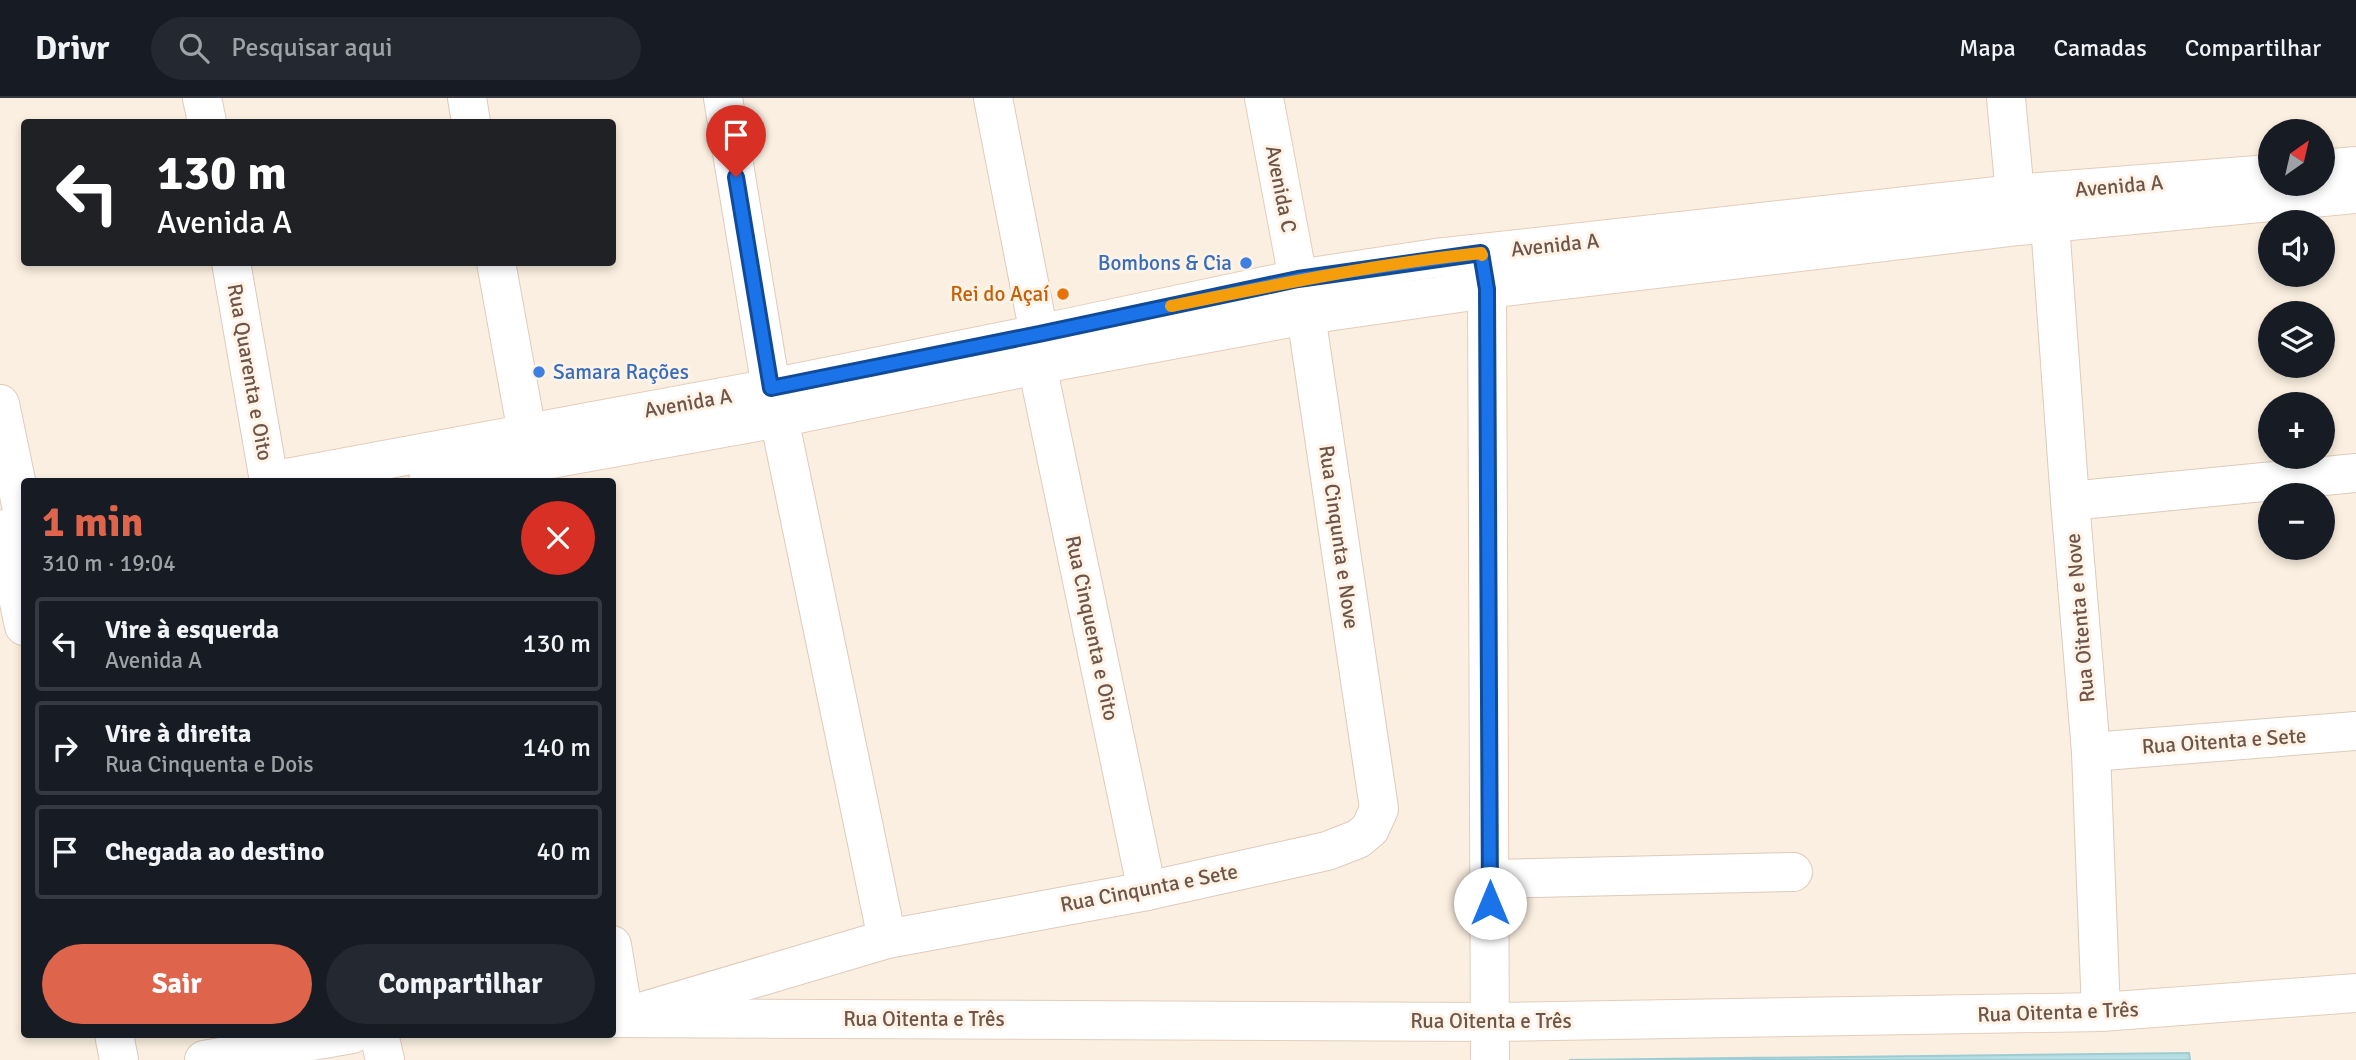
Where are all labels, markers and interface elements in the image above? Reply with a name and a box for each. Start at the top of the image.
search box [151,17,641,80]
text: Drivr [35,28,109,69]
icon: search [175,29,213,67]
text: Pesquisar aqui [231,32,393,64]
text: Mapa [1959,33,2016,63]
text: Camadas [2054,33,2147,63]
text: Compartilhar [2185,33,2321,63]
pin [706,105,766,177]
icon: arrive [717,116,755,154]
north arrow [2258,119,2334,196]
map controls [2258,119,2335,560]
text: 130 m [157,143,287,203]
street label: Avenida C [1260,143,1302,235]
icon: left [42,147,133,238]
street label: Avenida A [2074,169,2164,203]
text: Avenida A [157,203,292,242]
button: sound [2258,210,2335,287]
street label: Avenida A [1510,227,1601,263]
place label: Bombons & Cia [1098,250,1232,276]
marker: Bombons & Cia [1238,255,1254,271]
street label: Rua Quarenta e Oito [222,281,278,463]
place label: Rei do Açaí [950,281,1049,307]
marker: Rei do Açaí [1055,286,1071,302]
button: layers [2258,301,2335,378]
place label: Samara Rações [553,359,689,385]
marker: Samara Rações [531,364,547,380]
street label: Avenida A [642,382,734,424]
button: + [2258,392,2335,469]
street label: Rua Cinqunta e Nove [1313,443,1365,631]
button: − [2258,483,2335,560]
text: 1 min [42,497,143,548]
button: close [521,501,595,575]
street label: Rua Oitenta e Nove [2060,532,2100,704]
street label: Rua Cinquenta e Oito [1060,533,1124,723]
text: 310 m · 19:04 [42,549,176,578]
text: Vire à esquerda [105,614,279,646]
icon: left [46,625,84,663]
text: 130 m [522,628,591,660]
text: Avenida A [105,646,202,675]
text: Vire à direita [105,718,251,750]
street label: Rua Oitenta e Sete [2141,722,2307,760]
icon: right [46,729,84,767]
text: 140 m [522,732,591,764]
text: Rua Cinquenta e Dois [105,750,314,779]
icon: arrive [46,833,84,871]
text: Chegada ao destino [105,836,324,868]
text: 40 m [536,836,591,868]
street label: Rua Cinqunta e Sete [1058,858,1240,918]
position arrow [1453,866,1527,940]
button: Sair [42,944,312,1024]
button: Compartilhar [326,944,595,1024]
street label: Rua Oitenta e Três [1977,996,2139,1028]
street label: Rua Oitenta e Três [843,1006,1005,1032]
street label: Rua Oitenta e Três [1410,1008,1572,1034]

